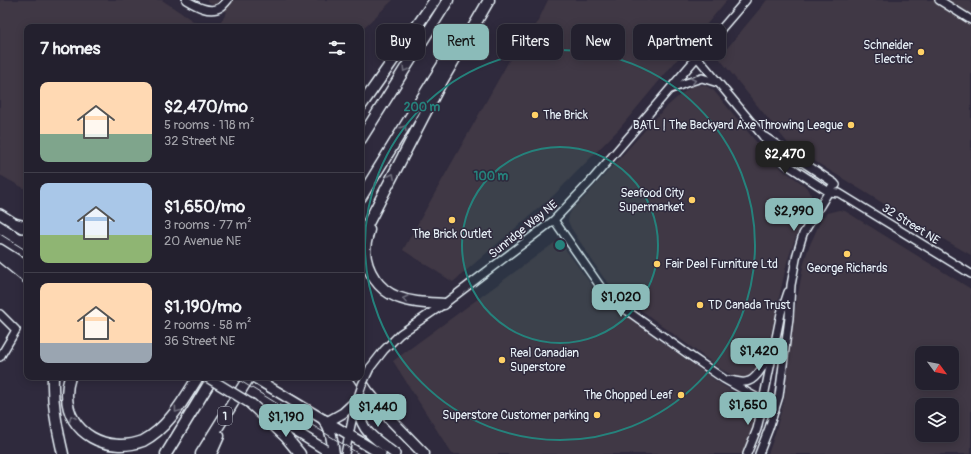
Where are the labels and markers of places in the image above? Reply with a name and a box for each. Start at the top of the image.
place label: Schneider Electric [863,38,914,67]
marker: Schneider Electric [916,47,926,57]
place label: The Brick [543,108,588,123]
marker: The Brick [530,110,540,120]
place label: BATL | The Backyard Axe Throwing League [633,118,843,133]
marker: BATL | The Backyard Axe Throwing League [846,120,856,130]
pin: $2,470 [752,141,818,175]
place label: Seafood City Supermarket [619,186,684,215]
marker: Seafood City Supermarket [687,195,697,205]
pin: $2,990 [761,198,827,232]
marker: The Brick Outlet [447,215,457,225]
place label: The Brick Outlet [412,227,492,242]
centre of rings [553,238,567,252]
marker: George Richards [842,249,852,259]
place label: Fair Deal Furniture Ltd [665,257,778,272]
marker: Fair Deal Furniture Ltd [652,259,662,269]
place label: George Richards [807,261,888,276]
pin: $1,020 [588,284,654,318]
place label: TD Canada Trust [708,298,791,313]
marker: TD Canada Trust [695,300,705,310]
pin: $1,420 [726,338,792,372]
place label: Real Canadian Superstore [510,346,579,375]
marker: Real Canadian Superstore [497,355,507,365]
place label: The Chopped Leaf [584,388,673,403]
marker: The Chopped Leaf [676,390,686,400]
pin: $1,650 [715,392,781,426]
pin: $1,440 [345,394,411,428]
pin: $1,190 [253,404,319,438]
place label: Superstore Customer parking [442,408,589,423]
marker: Superstore Customer parking [592,410,602,420]

